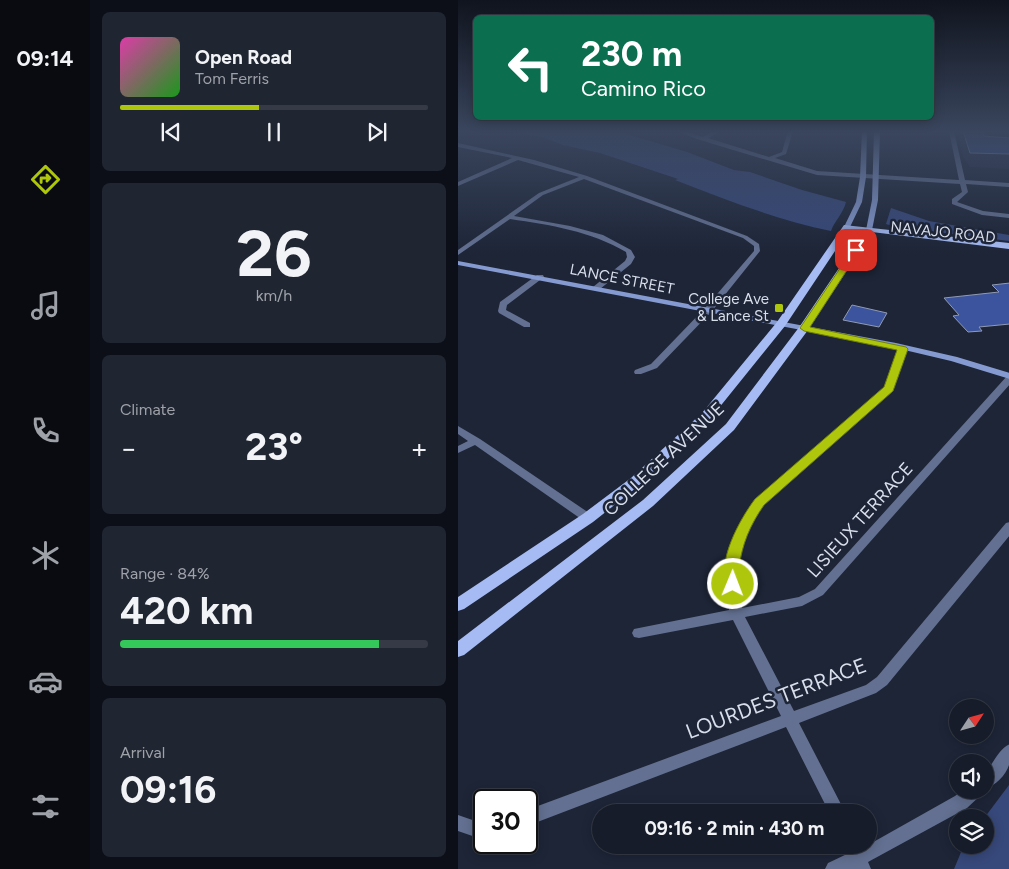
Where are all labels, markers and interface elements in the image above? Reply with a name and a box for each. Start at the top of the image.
text: 230 m [581,33,682,75]
icon: left [498,35,563,100]
text: 09:14 [17,45,73,72]
text: Open Road [195,46,292,69]
text: Tom Ferris [195,69,269,88]
text: Camino Rico [581,75,706,102]
icon: previous [157,118,185,146]
icon: pause [260,118,288,146]
icon: next [363,118,391,146]
icon: directions [28,162,63,197]
text: 26 [236,214,312,292]
street label: NAVAJO ROAD [890,218,996,246]
pin [835,229,877,271]
icon: arrive [842,236,870,264]
street label: LANCE STREET [568,260,676,298]
text: km/h [256,286,292,305]
icon: music [28,288,63,323]
place label: College Ave & Lance St [688,290,769,325]
marker: College Ave & Lance St [773,302,785,314]
street label: COLLEGE AVENUE [599,397,729,521]
text: Climate [120,400,175,419]
icon: phone [28,413,63,448]
text: 23° [245,424,303,470]
text: − [120,431,137,465]
text: + [411,431,428,465]
street label: LISIEUX TERRACE [802,458,918,582]
icon: climate [28,538,63,573]
position arrow [706,557,758,609]
text: Range · 84% [120,564,210,583]
text: 420 km [120,588,253,634]
street label: LOURDES TERRACE [682,652,870,744]
icon: car [28,664,63,699]
north arrow [949,699,994,744]
map controls [949,699,994,854]
text: Arrival [120,743,165,762]
button: sound [949,754,994,799]
text: 09:16 [120,767,216,813]
icon: filters [28,789,63,824]
speed limit sign: 30 [473,789,538,854]
button: layers [949,809,994,854]
text: 09:16 · 2 min · 430 m [645,817,824,840]

